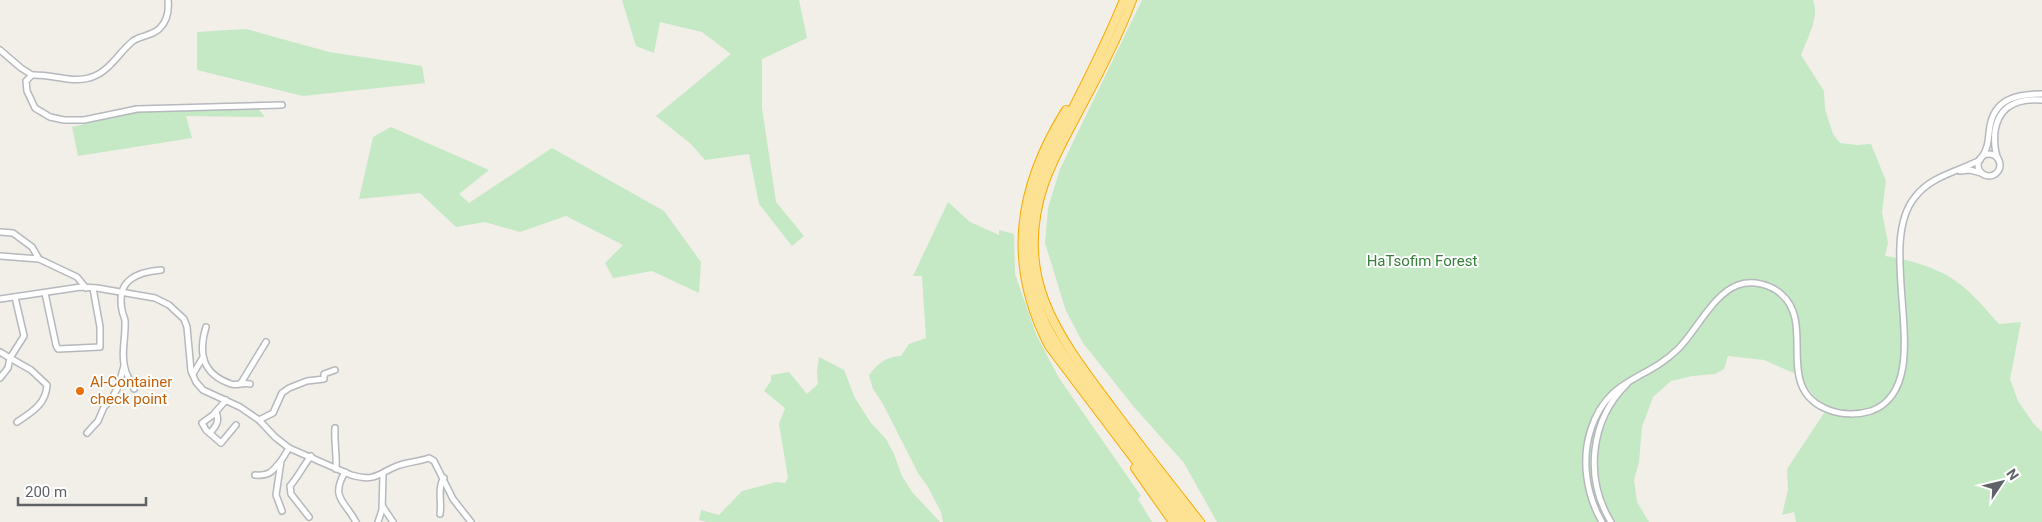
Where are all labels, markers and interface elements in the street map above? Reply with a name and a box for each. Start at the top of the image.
park label: HaTsofim Forest [1367,252,1477,270]
place label: Al-Container check point [90,373,172,408]
marker: Al-Container check point [74,385,86,397]
north arrow [1977,457,2027,507]
text: N [2003,466,2022,483]
scale bar [18,474,145,506]
text: 200 m [25,483,67,501]

